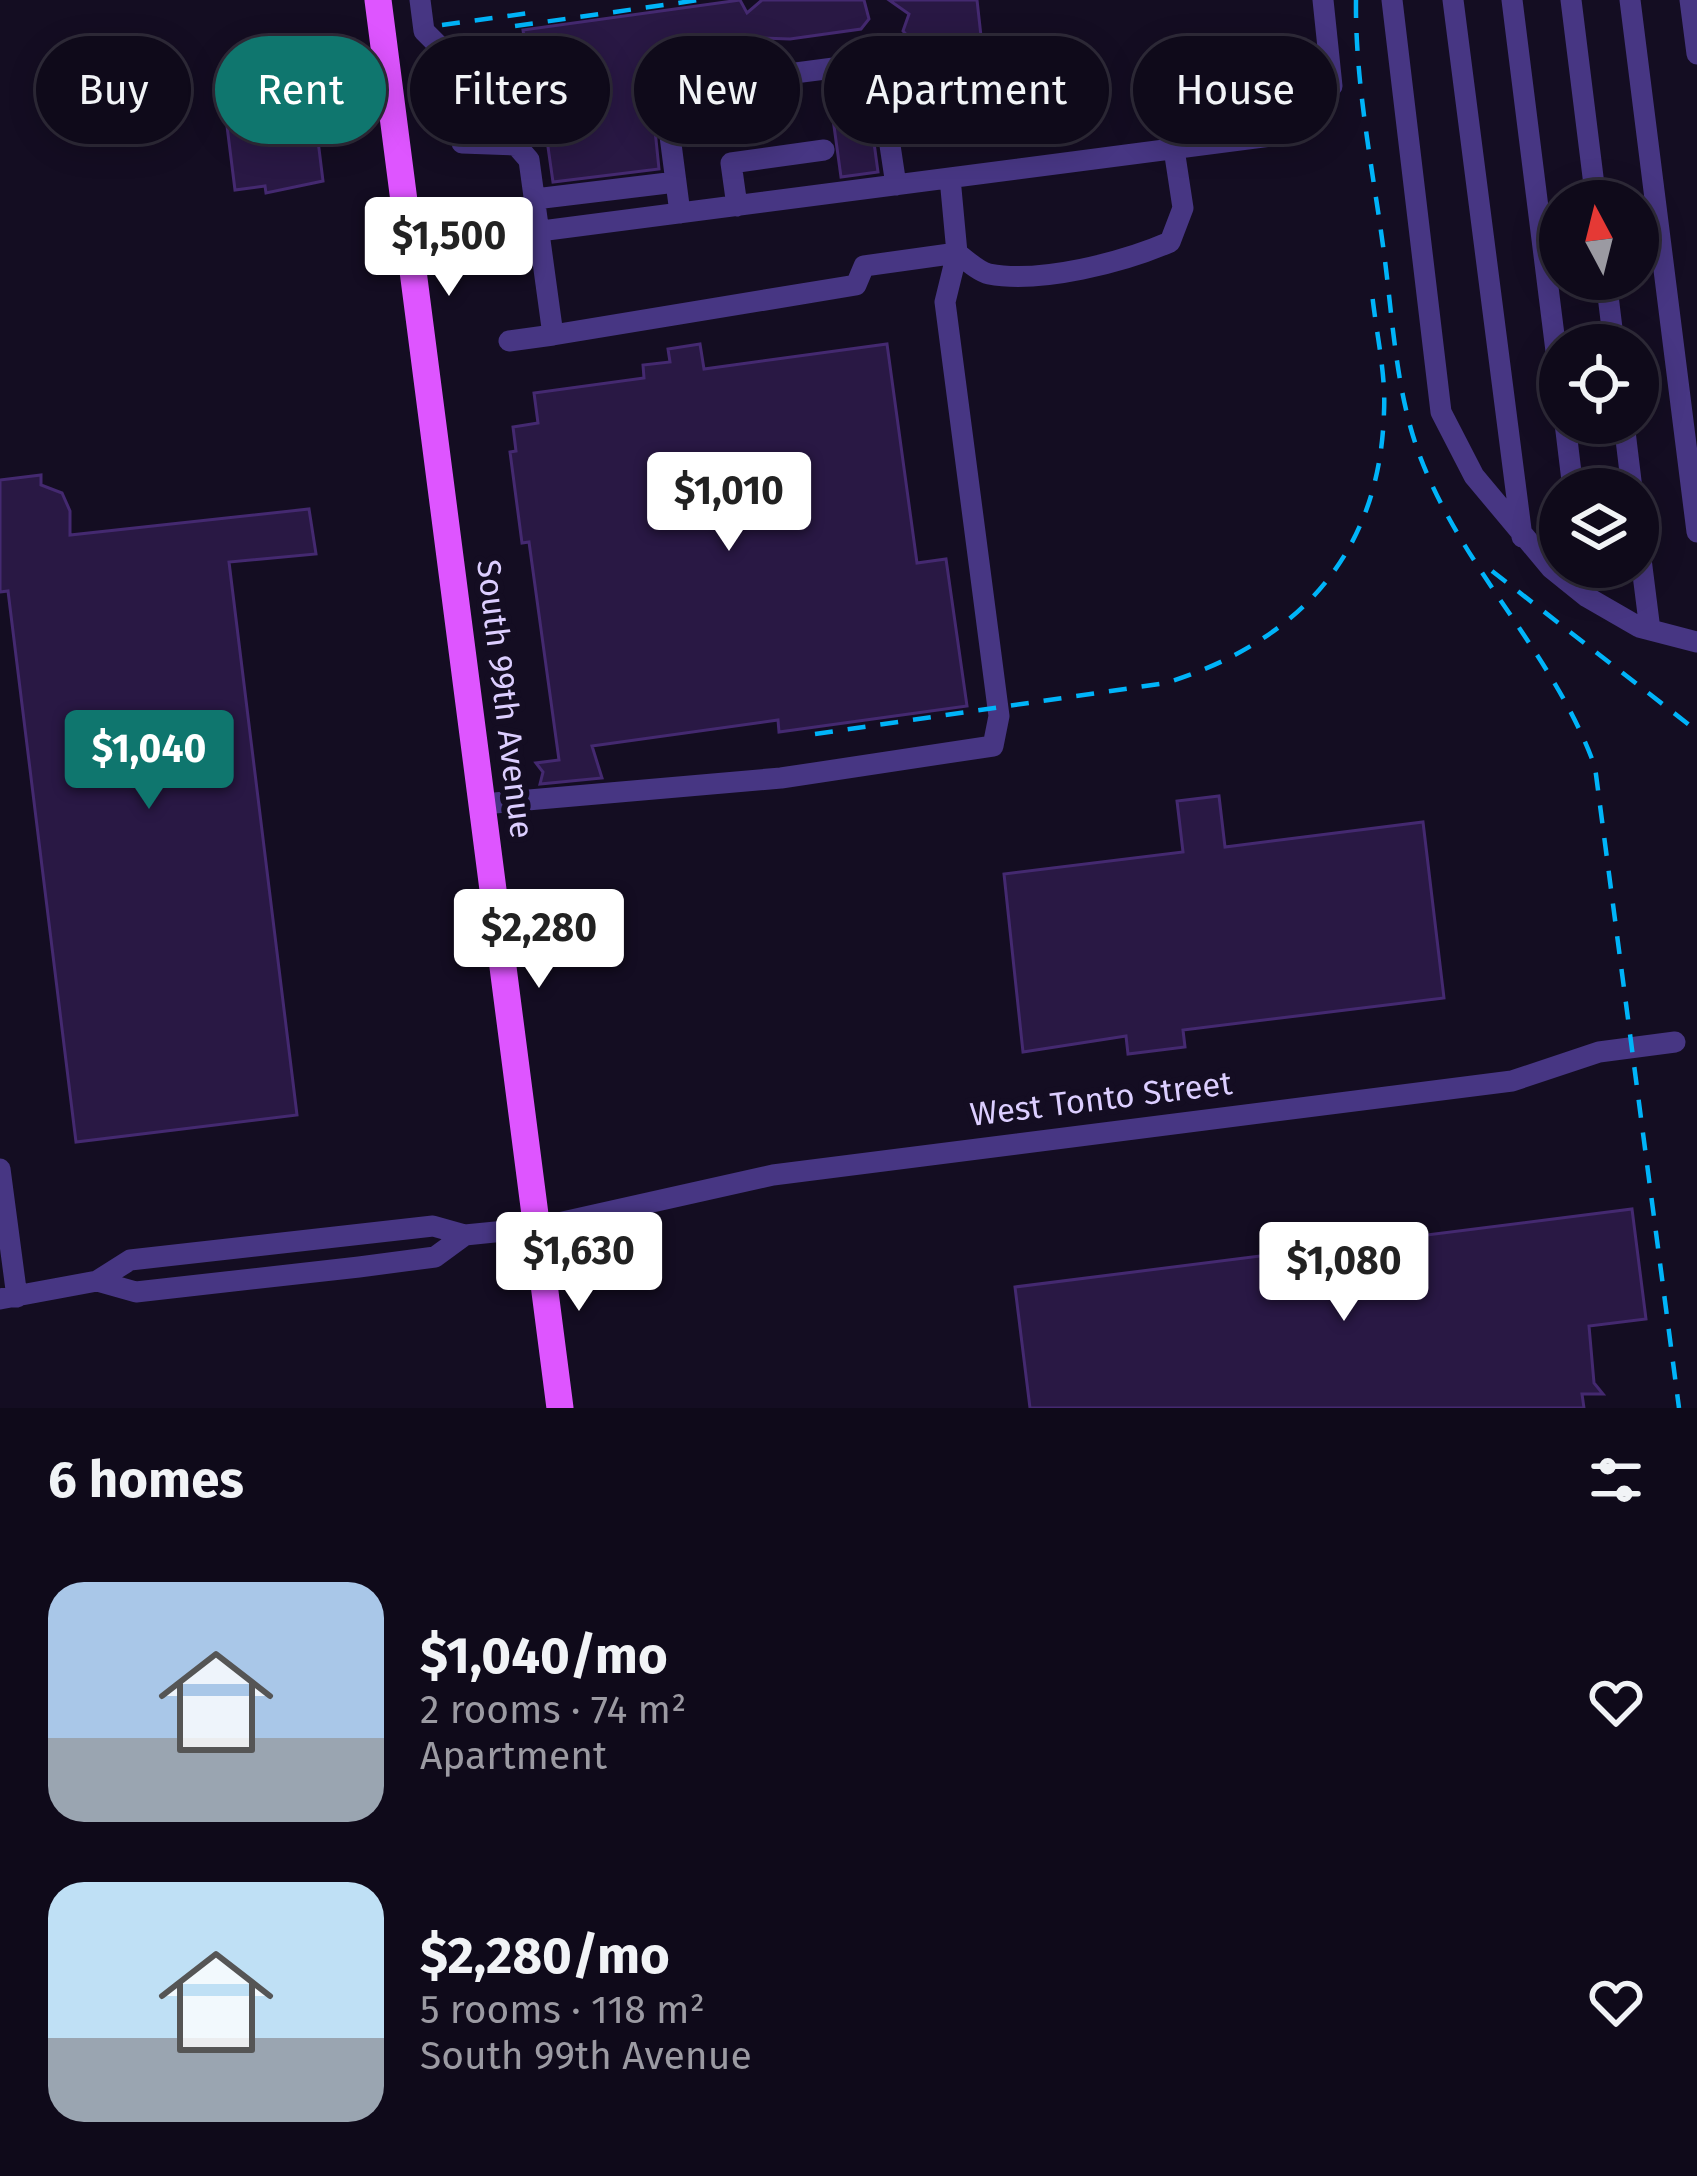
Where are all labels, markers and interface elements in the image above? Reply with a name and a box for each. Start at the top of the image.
chip: Buy [36,36,191,144]
chip: Rent [215,36,386,144]
chip: Filters [410,36,610,144]
chip: New [634,36,800,144]
chip: Apartment [824,36,1109,144]
chip: House [1133,36,1337,144]
north arrow [1539,180,1659,300]
map controls [1539,180,1659,588]
pin: $1,500 [351,197,547,299]
text: $1,500 [392,213,506,259]
button: locate [1539,324,1659,444]
pin: $1,010 [631,452,827,554]
text: $1,010 [674,468,784,514]
button: layers [1539,468,1659,588]
street label: South 99th Avenue [468,557,542,841]
pin: $1,040 [51,710,247,812]
text: $1,040 [92,726,206,772]
pin: $2,280 [441,889,637,991]
text: $2,280 [481,905,597,951]
street label: West Tonto Street [968,1063,1234,1135]
pin: $1,630 [481,1212,677,1314]
pin: $1,080 [1246,1222,1442,1324]
text: $1,630 [523,1228,635,1274]
text: $1,080 [1286,1238,1402,1284]
icon: filters [1583,1447,1649,1513]
text: 6 homes [48,1449,244,1511]
text: $1,040/mo [420,1625,668,1687]
icon: home [144,1630,288,1774]
icon: heart [1583,1669,1649,1735]
text: 2 rooms · 74 m² [420,1687,686,1733]
text: Apartment [420,1733,607,1779]
text: $2,280/mo [420,1925,670,1987]
icon: home [144,1930,288,2074]
icon: heart [1583,1969,1649,2035]
text: 5 rooms · 118 m² [420,1987,705,2033]
text: South 99th Avenue [420,2033,752,2079]

